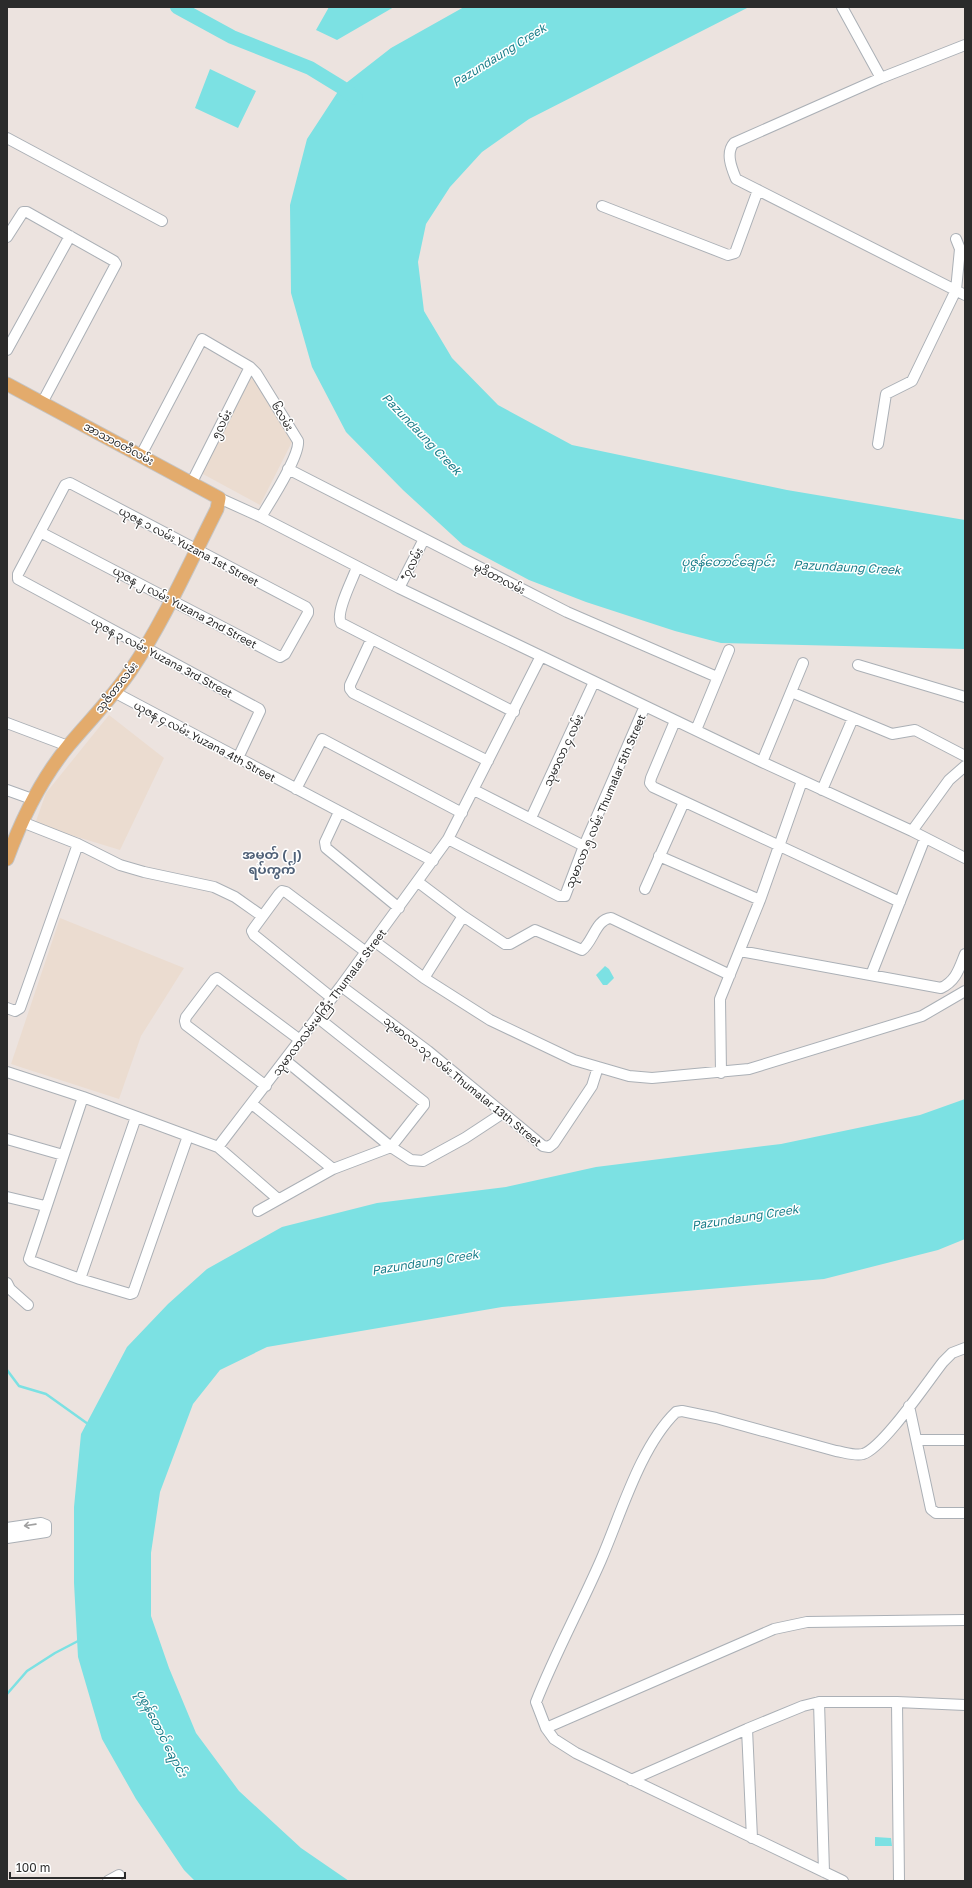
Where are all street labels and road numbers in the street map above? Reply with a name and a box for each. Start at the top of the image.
street label: ၆လမ်း [269,399,297,433]
street label: ၅လမ်း [208,407,237,442]
street label: အာသာဝတီလမ်း [82,419,156,467]
street label: ယုဇန ၁ လမ်း Yuzana 1st Street [116,504,261,591]
street label: *၇လမ်း [397,545,428,584]
street label: မုဒိတာလမ်း [471,560,528,599]
street label: ယုဇန ၂ လမ်း Yuzana 2nd Street [109,563,259,653]
street label: ယုဇန ၃ လမ်း Yuzana 3rd Street [88,614,235,703]
street label: သုဇိတာလမ်း [92,659,142,717]
street label: ယုဇန ၄ လမ်း Yuzana 4th Street [131,698,278,787]
street label: သုမာလာ ၄ လမ်း [541,712,588,789]
street label: သုမာလာ ၅ လမ်း Thumalar 5th Street [562,712,650,891]
street label: သုမာလာလမ်းမကြီး Thumalar Street [270,926,391,1080]
street label: သုမာလာ ၁၃ လမ်း Thumalar 13th Street [380,1013,544,1151]

